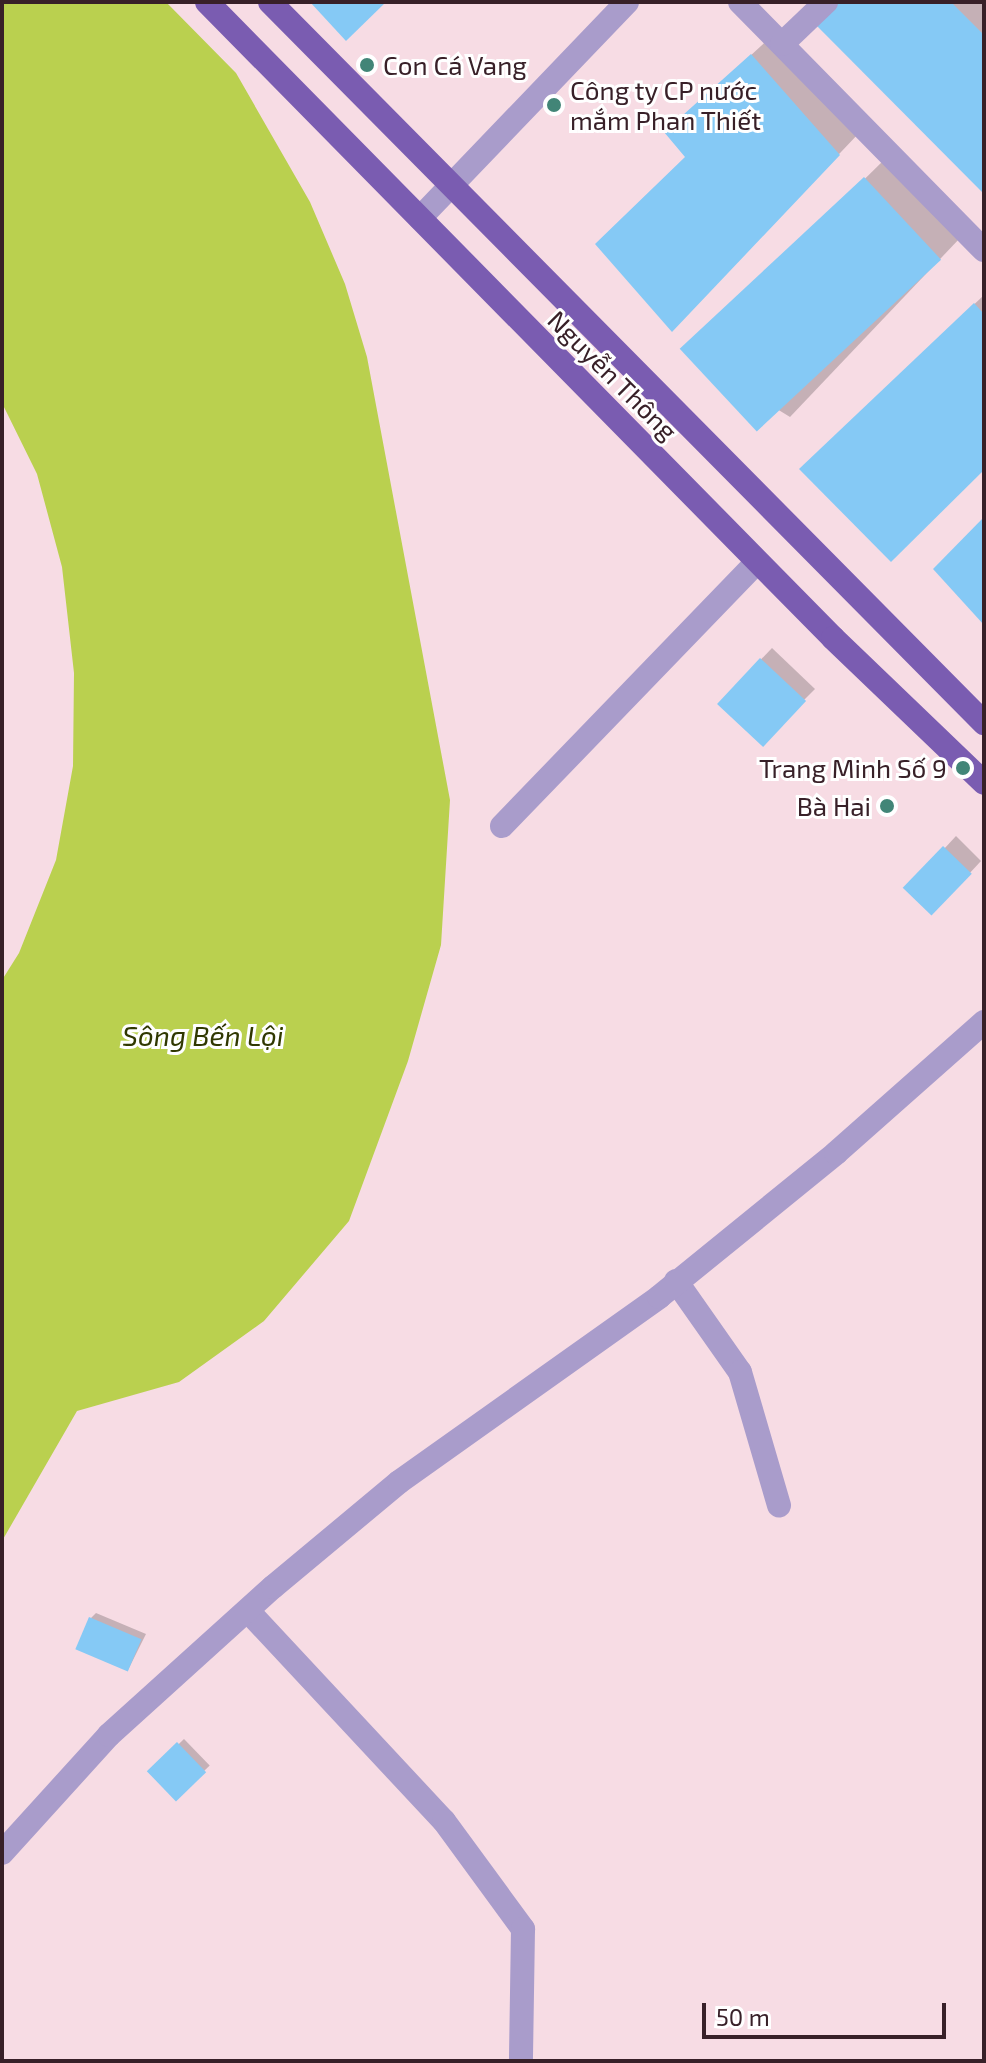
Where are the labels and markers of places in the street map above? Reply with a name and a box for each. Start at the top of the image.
place label: Con Cá Vang [383,49,527,81]
marker: Con Cá Vang [358,56,376,74]
place label: Công ty CP nước mắm Phan Thiết [570,74,762,136]
marker: Công ty CP nước mắm Phan Thiết [545,96,563,114]
place label: Trang Minh Số 9 [759,752,947,784]
marker: Trang Minh Số 9 [954,759,972,777]
place label: Bà Hai [797,790,871,822]
marker: Bà Hai [878,797,896,815]

